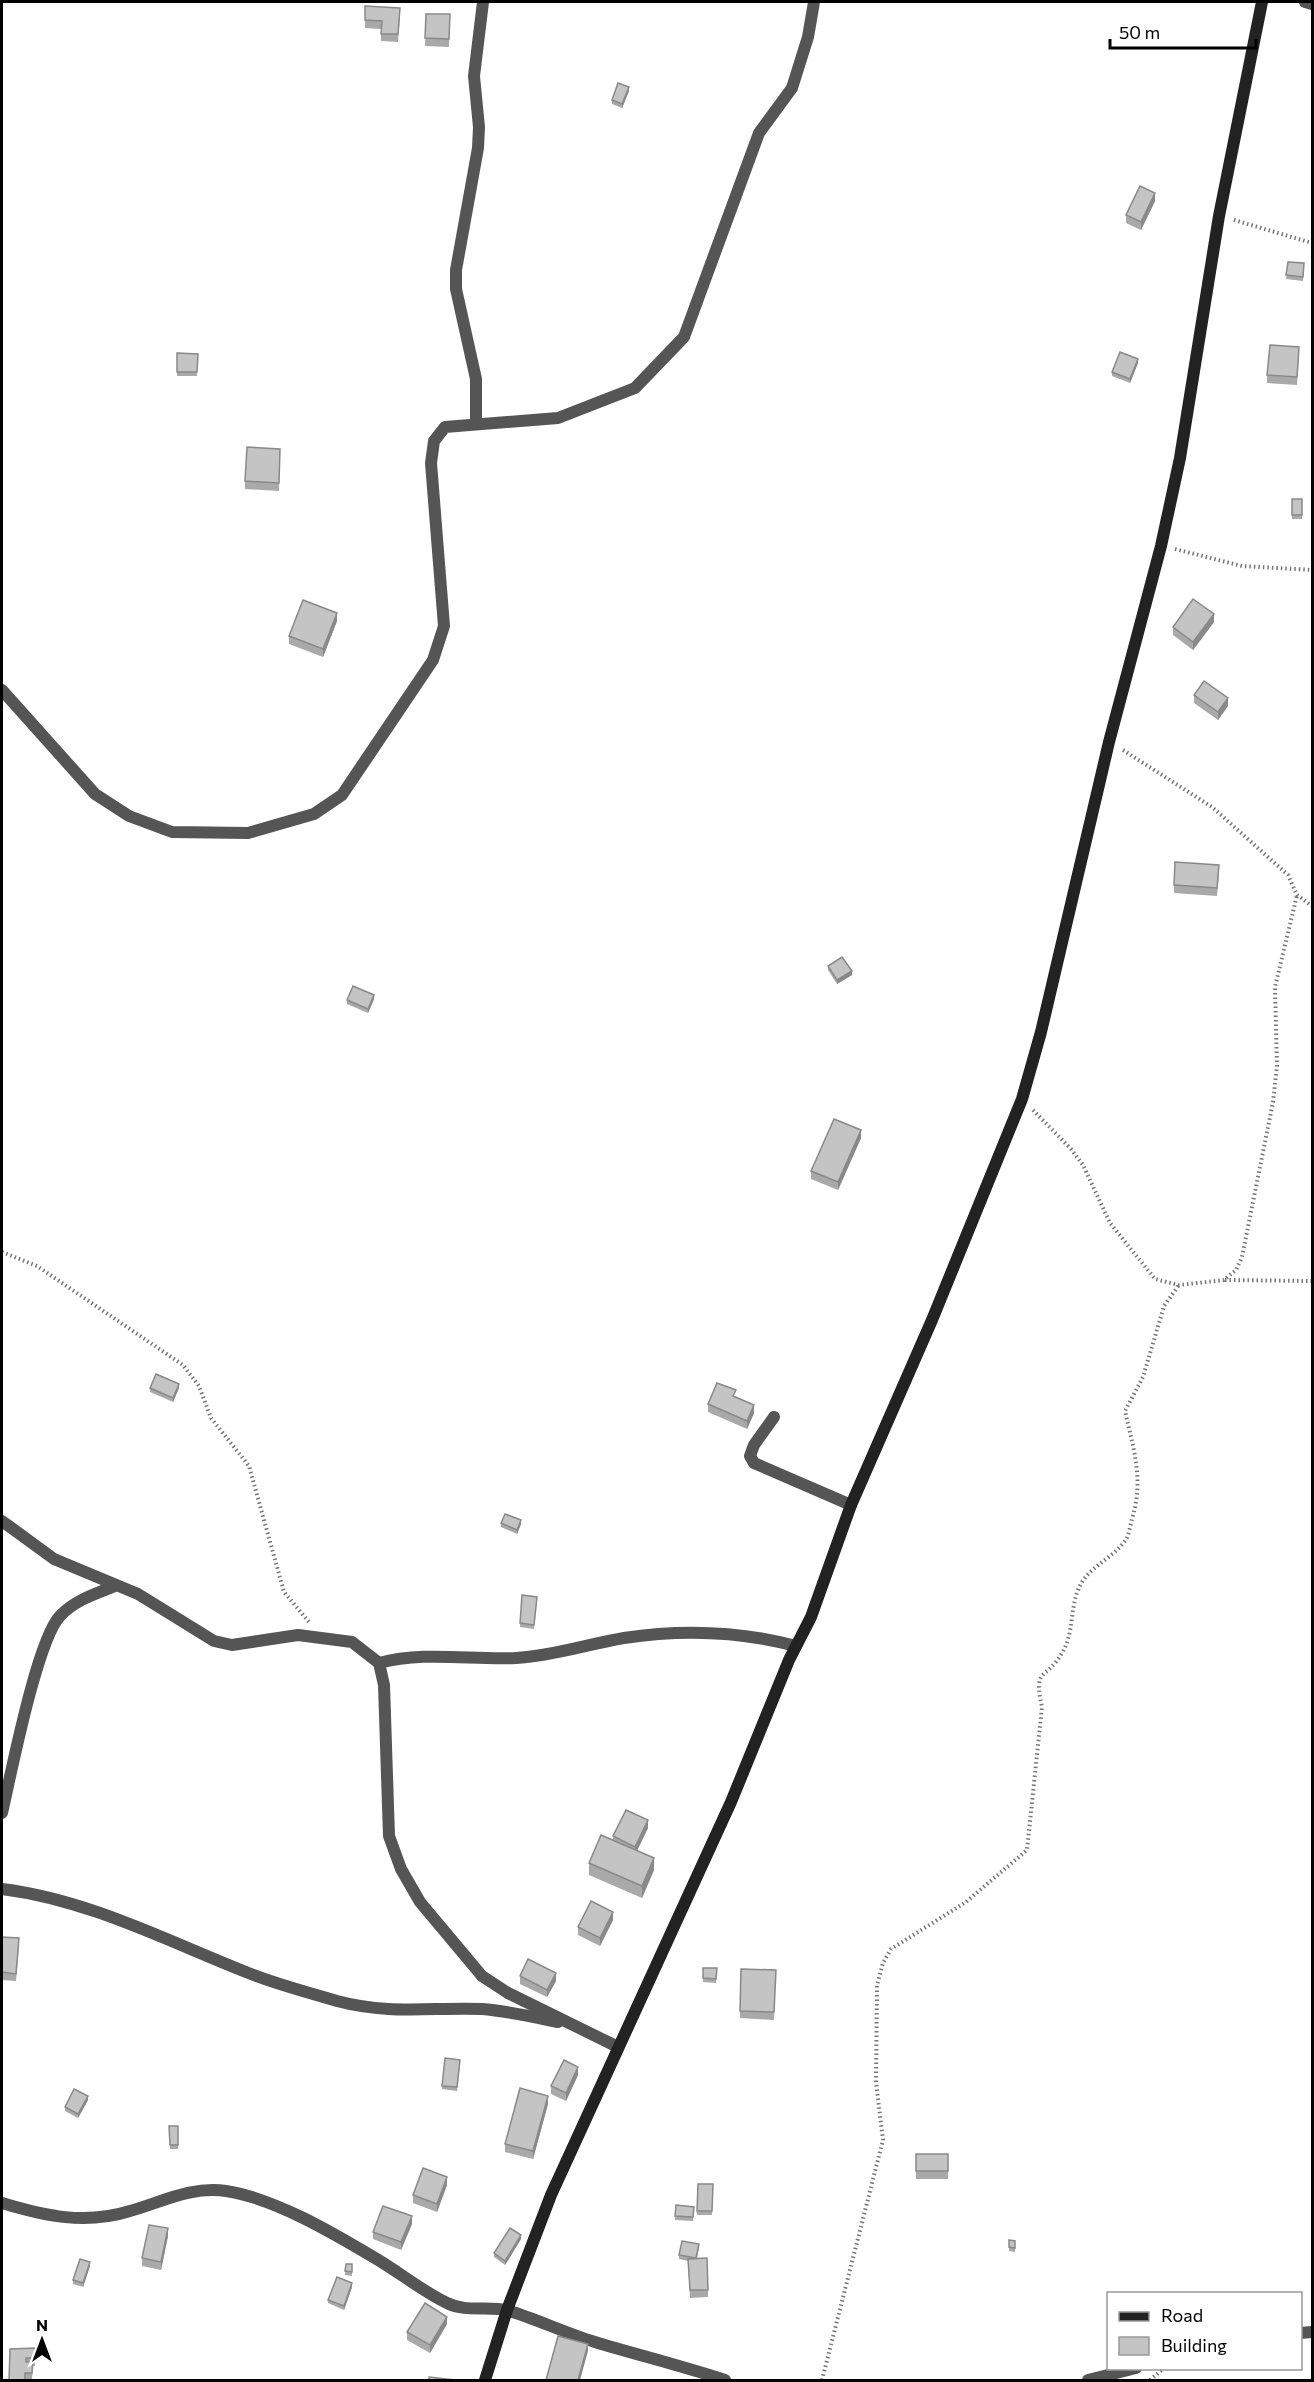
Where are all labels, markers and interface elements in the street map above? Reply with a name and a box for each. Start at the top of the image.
scale bar [1110,12,1256,50]
text: 50 m [1119,21,1160,43]
legend [1107,2292,1302,2370]
text: Road [1161,2304,1203,2326]
north arrow [12,2310,72,2370]
text: N [36,2315,48,2334]
text: Building [1161,2334,1227,2356]

